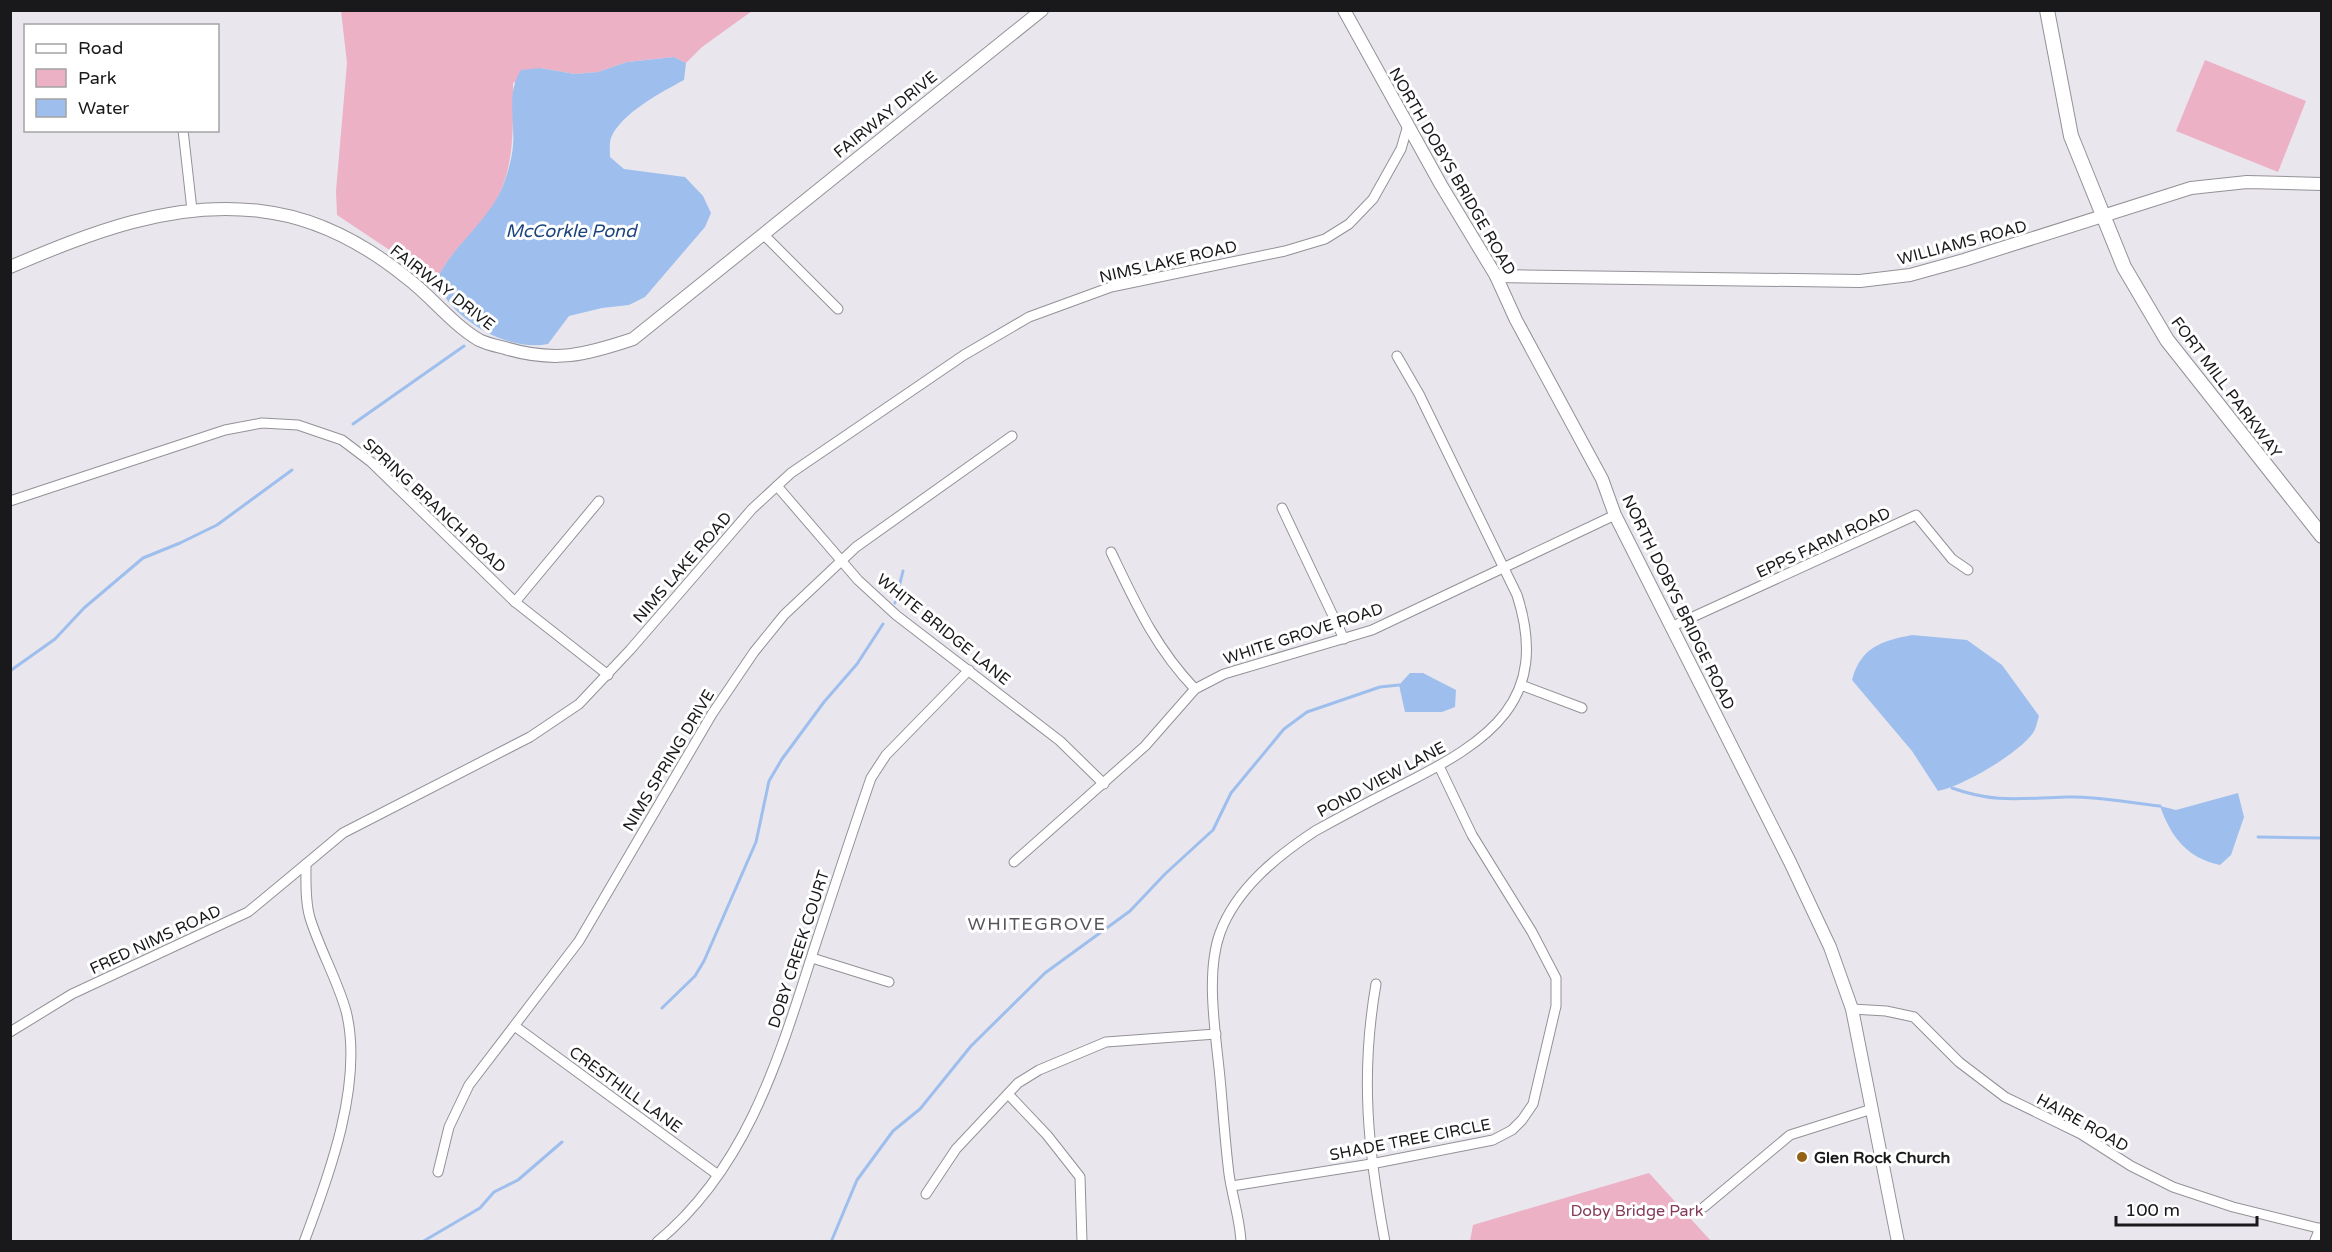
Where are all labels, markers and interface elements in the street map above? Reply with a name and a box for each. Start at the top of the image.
legend [24,24,219,132]
text: Road [78,37,123,59]
street label: NORTH DOBYS BRIDGE ROAD [1384,64,1520,279]
text: Park [78,67,117,89]
street label: FAIRWAY DRIVE [830,67,942,163]
text: Water [78,97,129,119]
street label: WILLIAMS ROAD [1895,216,2029,270]
water label: McCorkle Pond [506,220,639,242]
street label: NIMS LAKE ROAD [1097,236,1239,288]
street label: FAIRWAY DRIVE [386,241,499,335]
street label: FORT MILL PARKWAY [2167,313,2286,462]
street label: SPRING BRANCH ROAD [359,434,510,577]
street label: NORTH DOBYS BRIDGE ROAD [1617,492,1739,713]
street label: EPPS FARM ROAD [1753,503,1894,583]
street label: NIMS LAKE ROAD [629,508,737,627]
street label: WHITE BRIDGE LANE [872,570,1014,690]
street label: WHITE GROVE ROAD [1221,599,1386,669]
street label: NIMS SPRING DRIVE [619,686,719,835]
street label: POND VIEW LANE [1314,738,1449,822]
street label: DOBY CREEK COURT [764,868,834,1031]
street label: FRED NIMS ROAD [87,901,224,979]
district label: WHITEGROVE [967,913,1107,935]
street label: CRESTHILL LANE [565,1042,686,1138]
street label: HAIRE ROAD [2033,1089,2132,1156]
street label: SHADE TREE CIRCLE [1328,1115,1492,1165]
place label: Glen Rock Church [1814,1148,1950,1168]
marker: Glen Rock Church [1795,1150,1809,1164]
scale bar [2116,1189,2257,1227]
text: 100 m [2125,1199,2180,1221]
park label: Doby Bridge Park [1571,1201,1704,1221]

